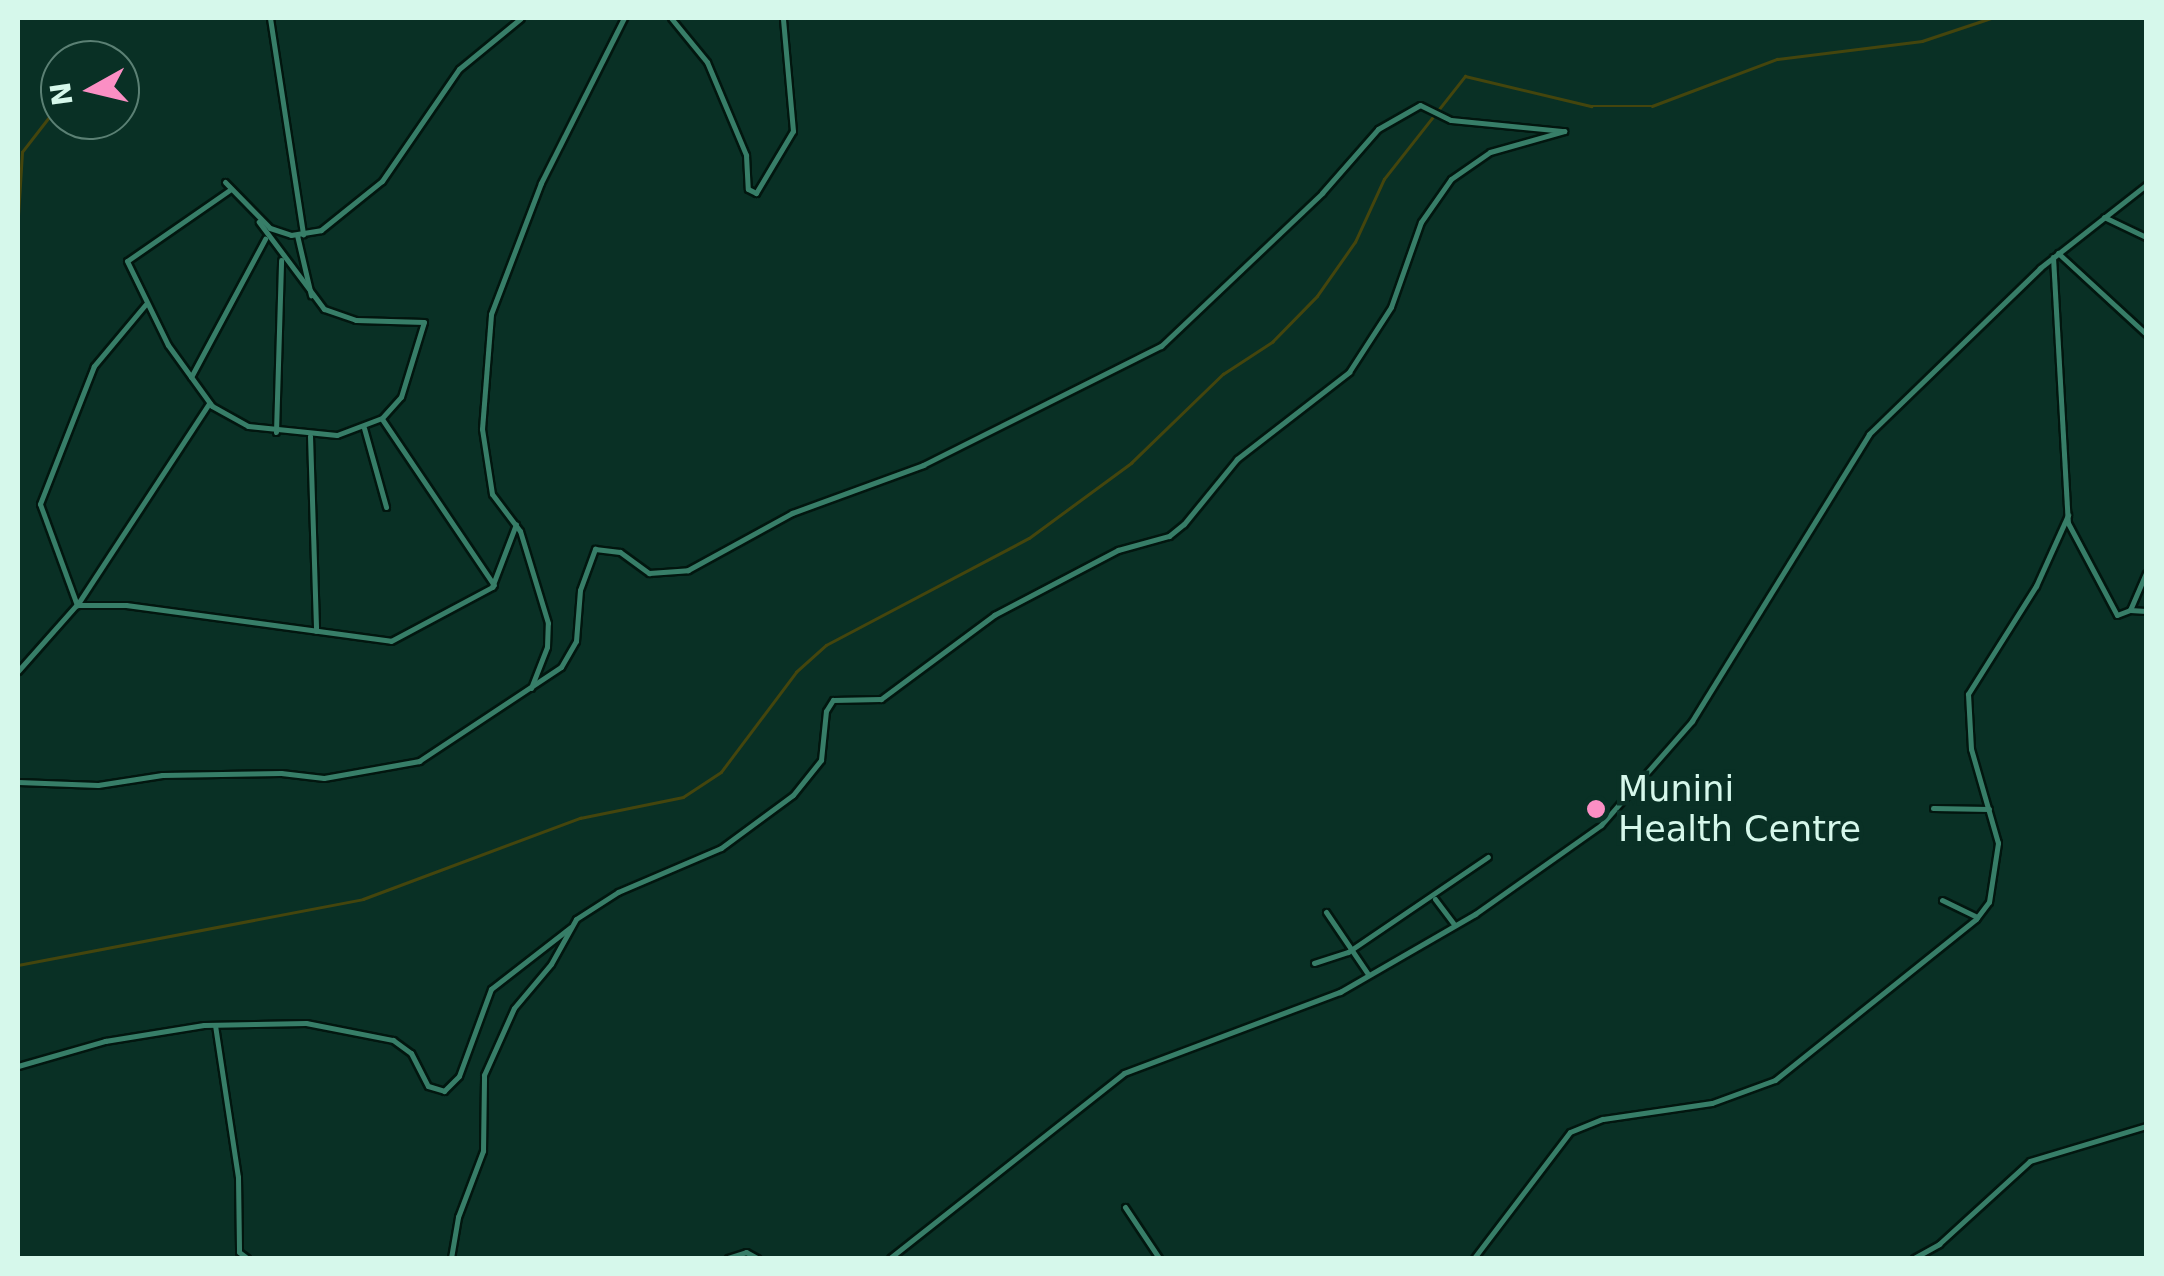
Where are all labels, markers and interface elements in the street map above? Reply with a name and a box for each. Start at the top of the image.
north arrow [40,40,140,140]
text: N [44,80,80,108]
place label: Munini Health Centre [1618,768,1861,850]
marker: Munini Health Centre [1583,796,1609,822]

